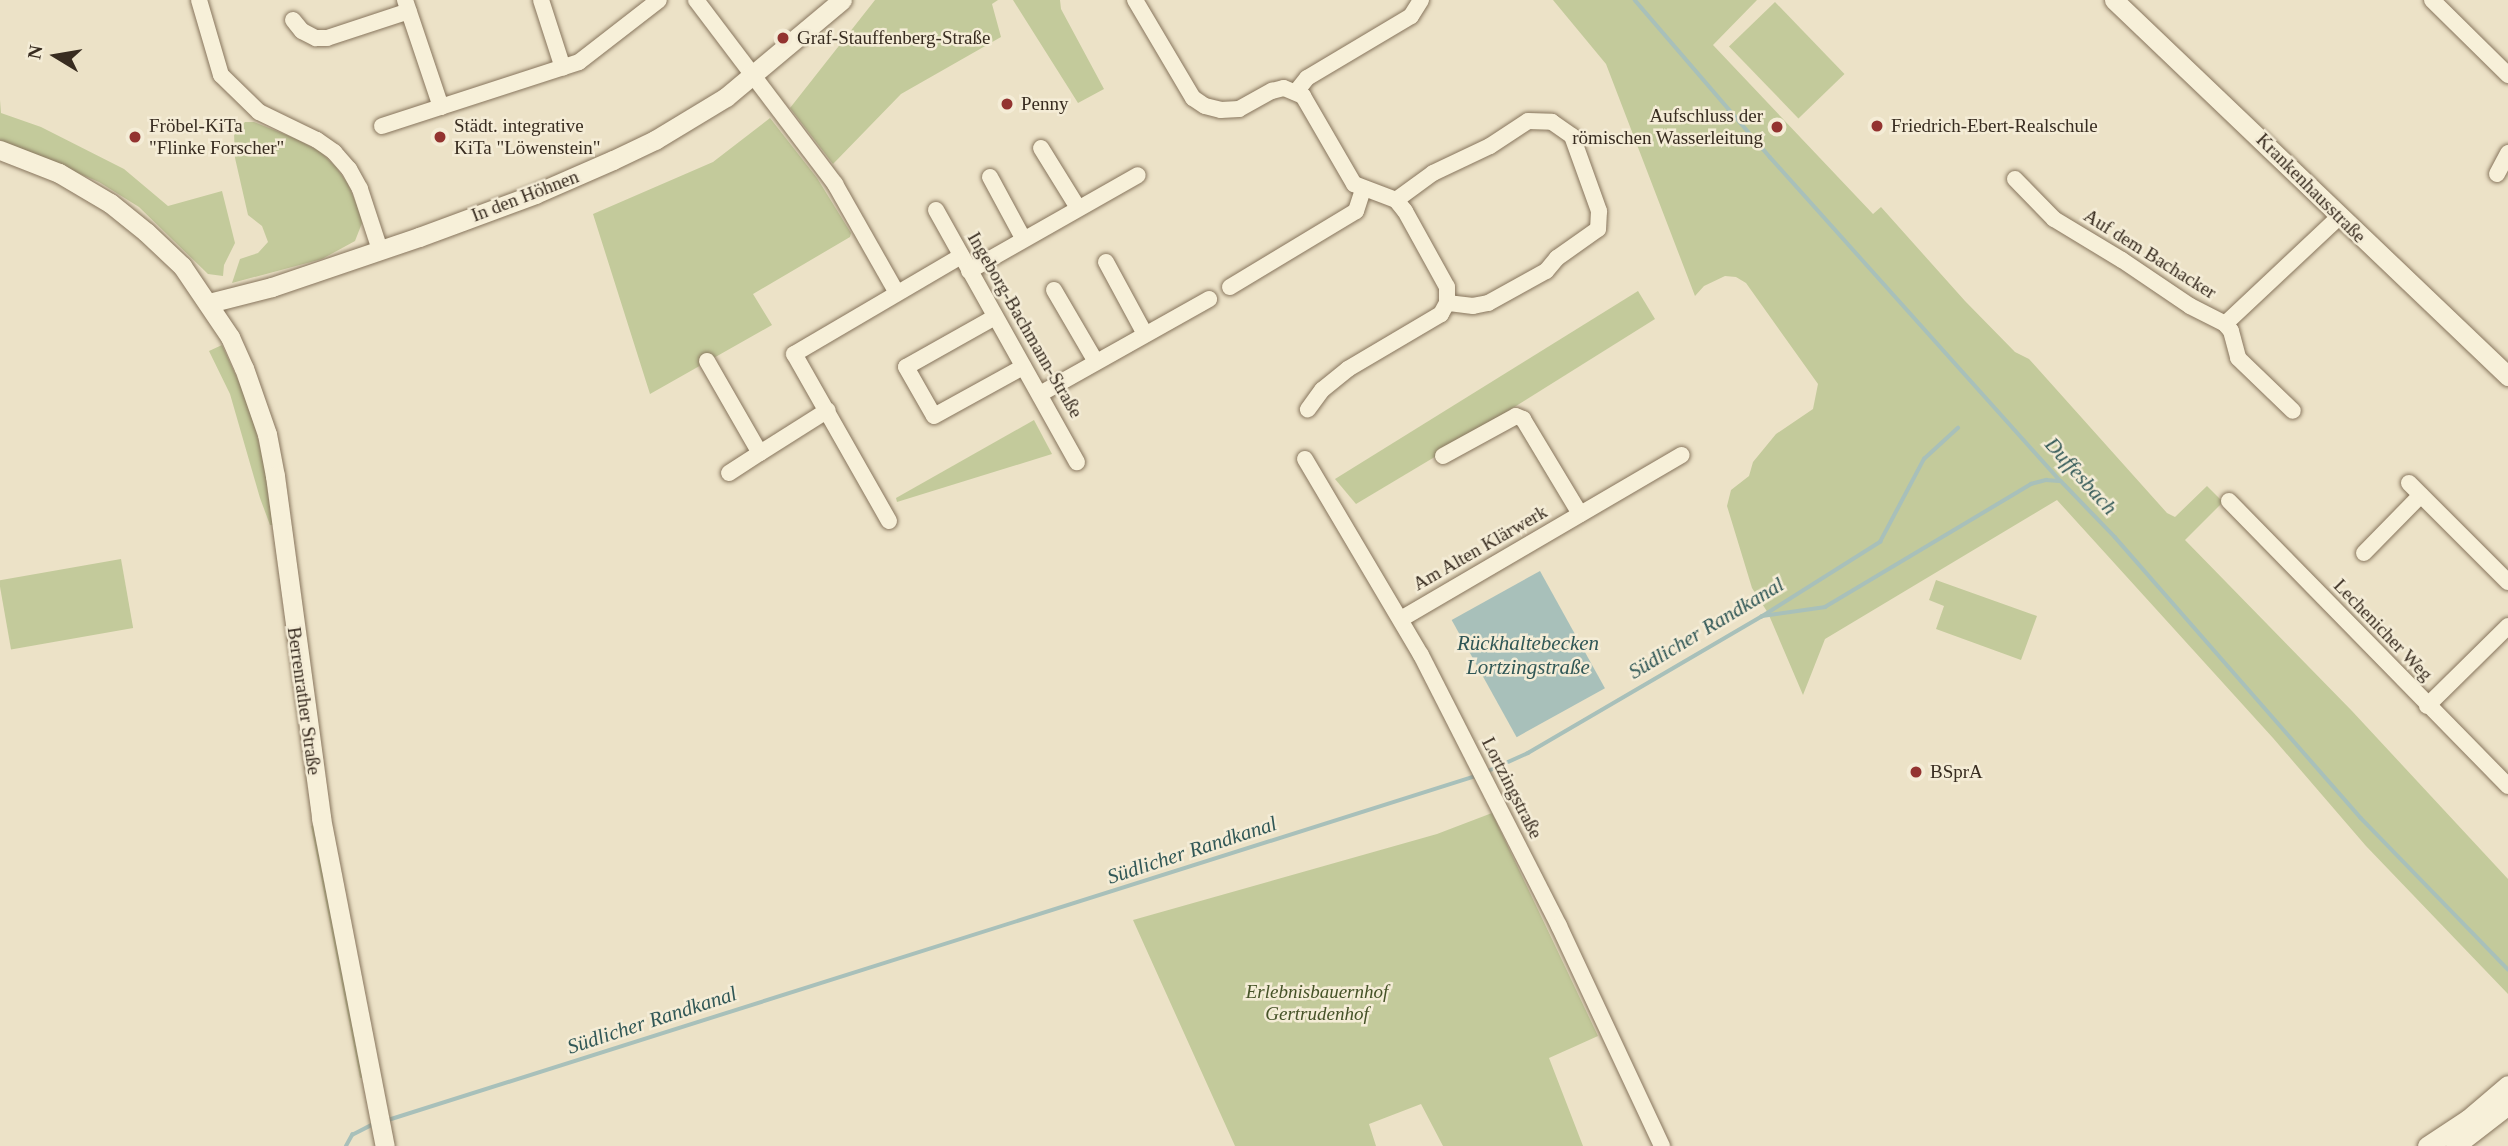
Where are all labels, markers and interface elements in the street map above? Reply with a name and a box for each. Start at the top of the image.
north arrow [21,21,91,91]
place label: Graf-Stauffenberg-Straße [797,27,990,49]
marker: Graf-Stauffenberg-Straße [775,30,791,46]
text: N [23,43,47,61]
place label: Penny [1021,93,1068,115]
marker: Penny [999,96,1015,112]
place label: Aufschluss der römischen Wasserleitung [1572,105,1763,149]
place label: Fröbel-KiTa "Flinke Forscher" [149,115,284,159]
place label: Städt. integrative KiTa "Löwenstein" [454,115,601,159]
place label: Friedrich-Ebert-Realschule [1891,115,2098,137]
marker: Friedrich-Ebert-Realschule [1869,118,1885,134]
marker: Aufschluss der römischen Wasserleitung [1769,119,1785,135]
street label: Krankenhausstraße [2251,128,2371,248]
marker: Fröbel-KiTa "Flinke Forscher" [127,129,143,145]
marker: Städt. integrative KiTa "Löwenstein" [432,129,448,145]
street label: In den Höhnen [468,165,582,227]
street label: Auf dem Bachacker [2080,204,2220,304]
street label: Ingeborg-Bachmann-Straße [962,228,1088,422]
water label: Duffesbach [2040,432,2122,520]
street label: Am Alten Klärwerk [1409,500,1551,596]
water label: Südlicher Randkanal [1624,572,1788,684]
street label: Lechenicher Weg [2329,574,2437,686]
street label: Berrenrather Straße [282,625,326,777]
water label: Rückhaltebecken Lortzingstraße [1457,630,1599,680]
street label: Lortzingstraße [1477,733,1547,843]
place label: BSprA [1930,761,1983,783]
marker: BSprA [1908,764,1924,780]
water label: Südlicher Randkanal [1104,811,1280,889]
water label: Südlicher Randkanal [564,981,740,1059]
park label: Erlebnisbauernhof Gertrudenhof [1246,981,1388,1025]

